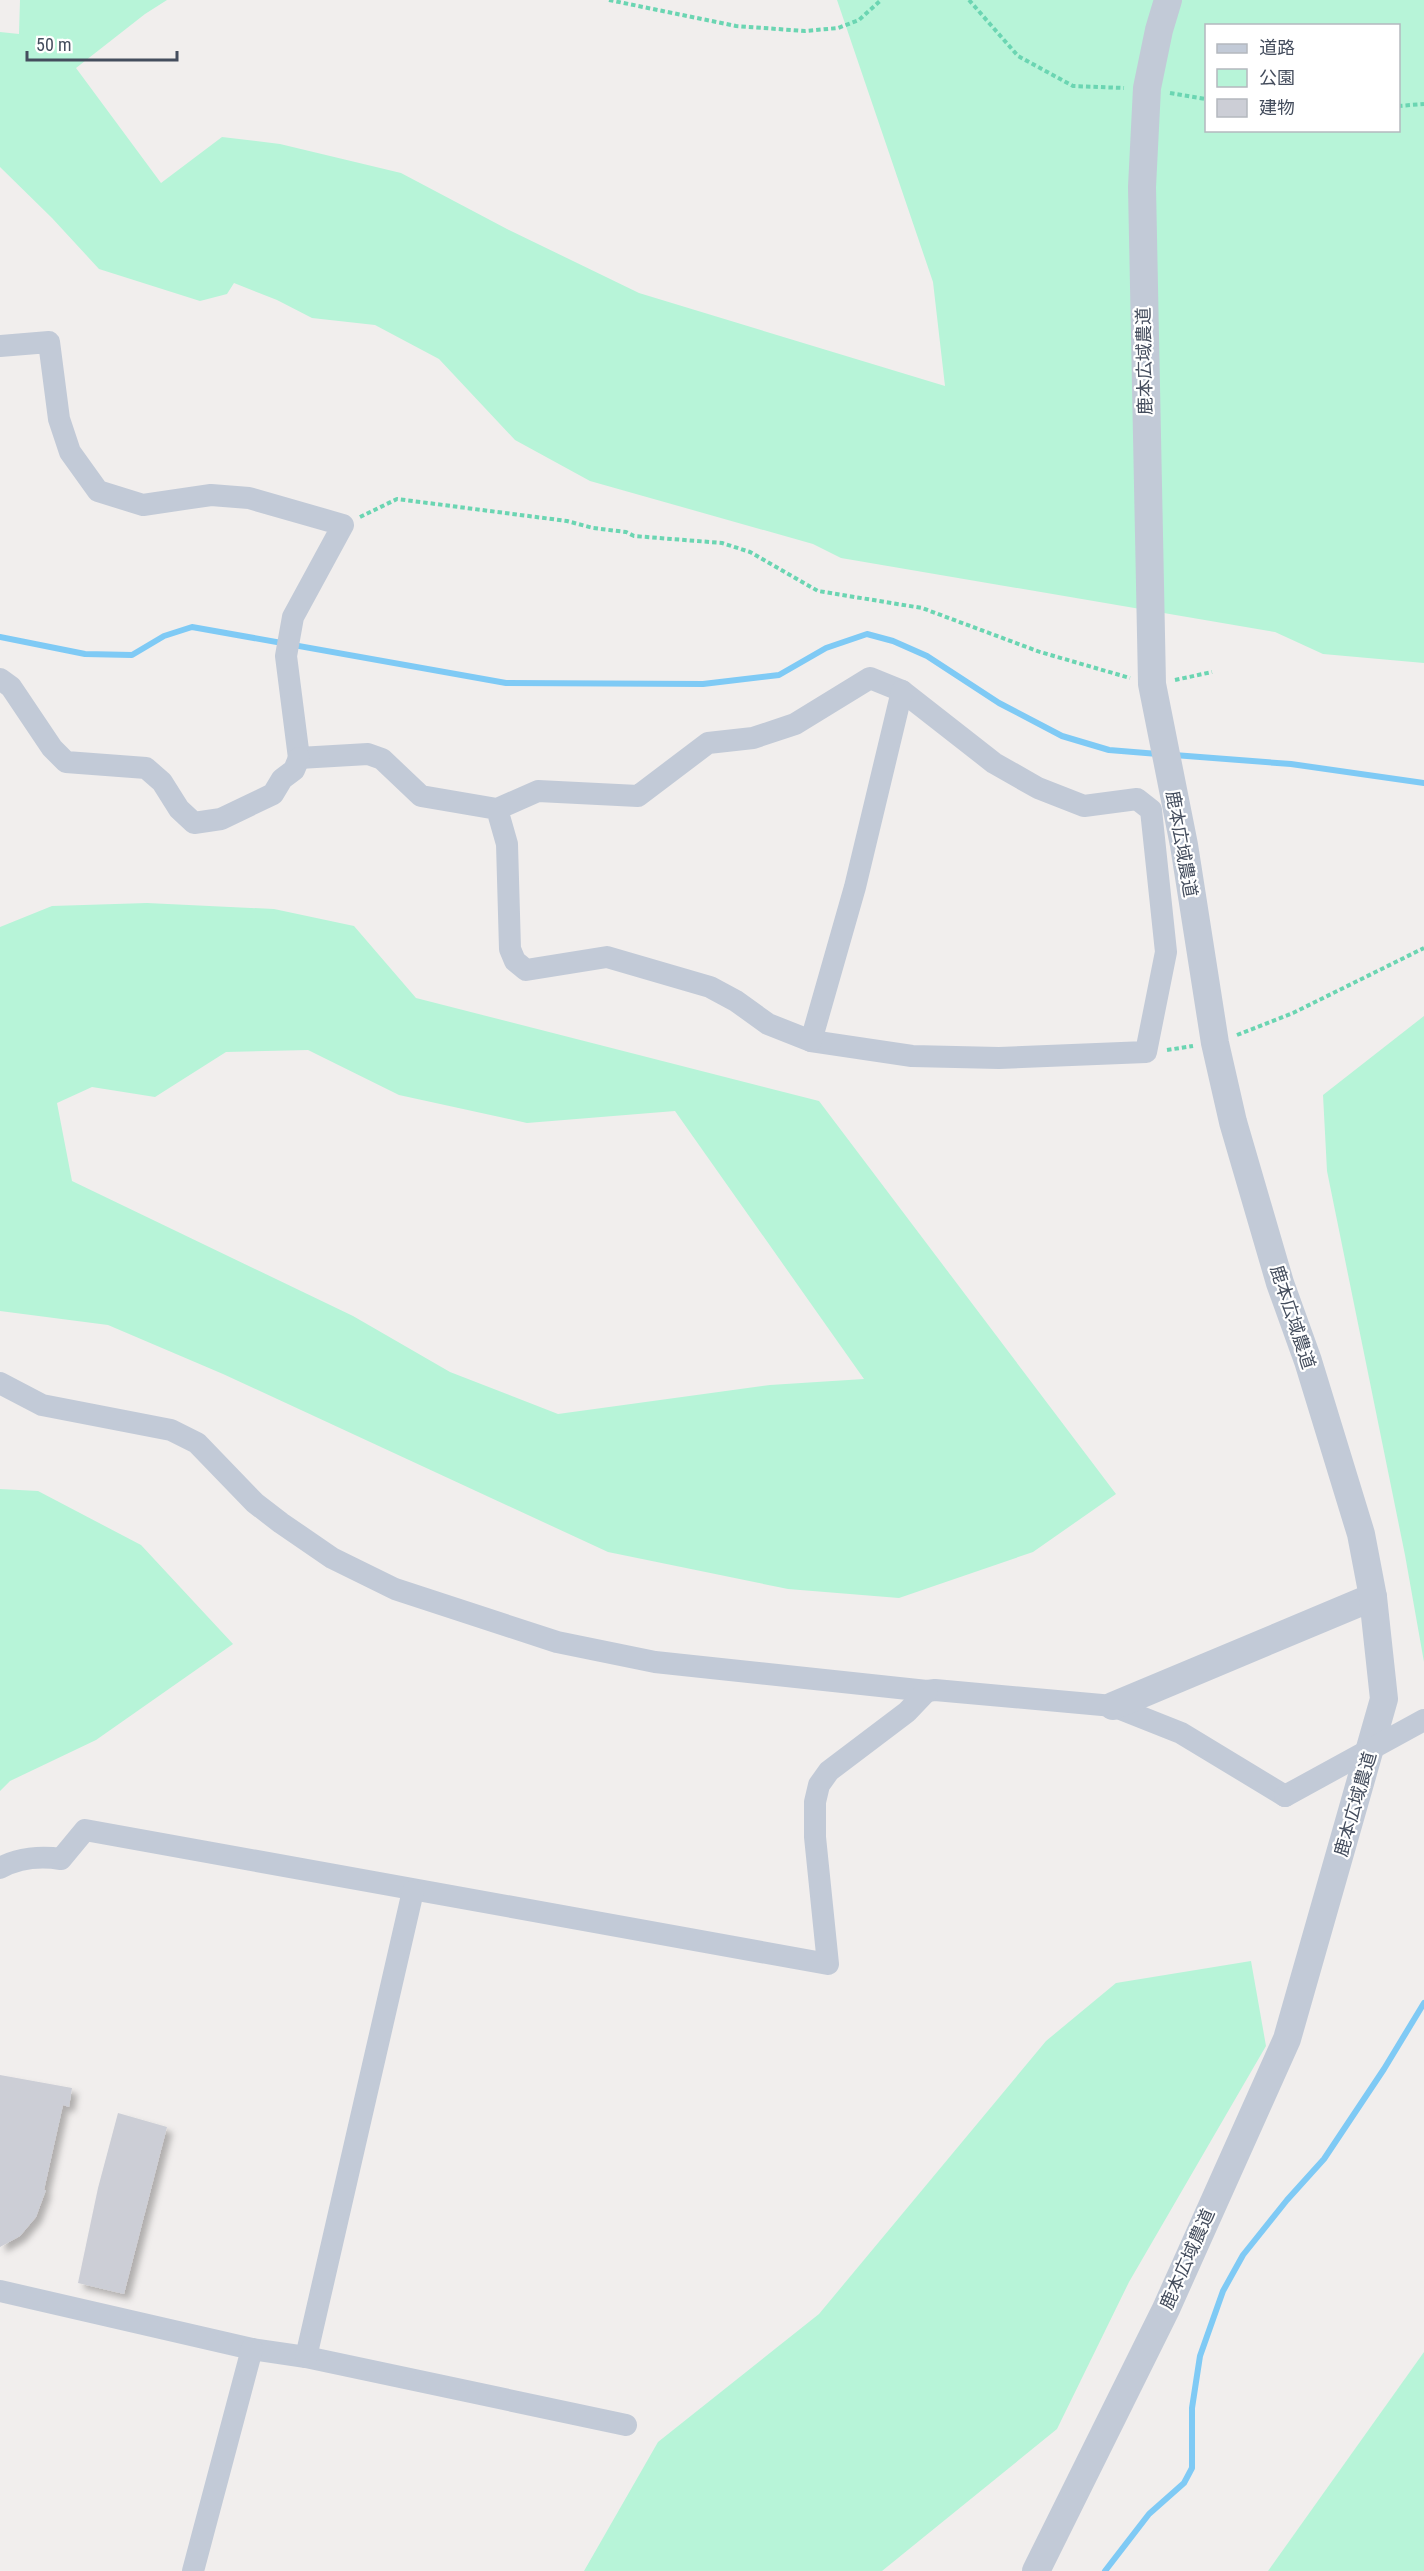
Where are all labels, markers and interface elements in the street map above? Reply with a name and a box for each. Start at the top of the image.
scale bar [27,24,177,62]
legend [1205,24,1400,132]
text: 50 m [36,34,71,55]
text: 道路 [1259,37,1295,58]
text: 公園 [1259,67,1295,88]
text: 建物 [1259,97,1295,118]
street label: 鹿本広域農道 [1133,307,1155,415]
street label: 鹿本広域農道 [1162,789,1202,899]
street label: 鹿本広域農道 [1266,1262,1320,1372]
street label: 鹿本広域農道 [1330,1749,1380,1859]
street label: 鹿本広域農道 [1155,2205,1219,2313]

